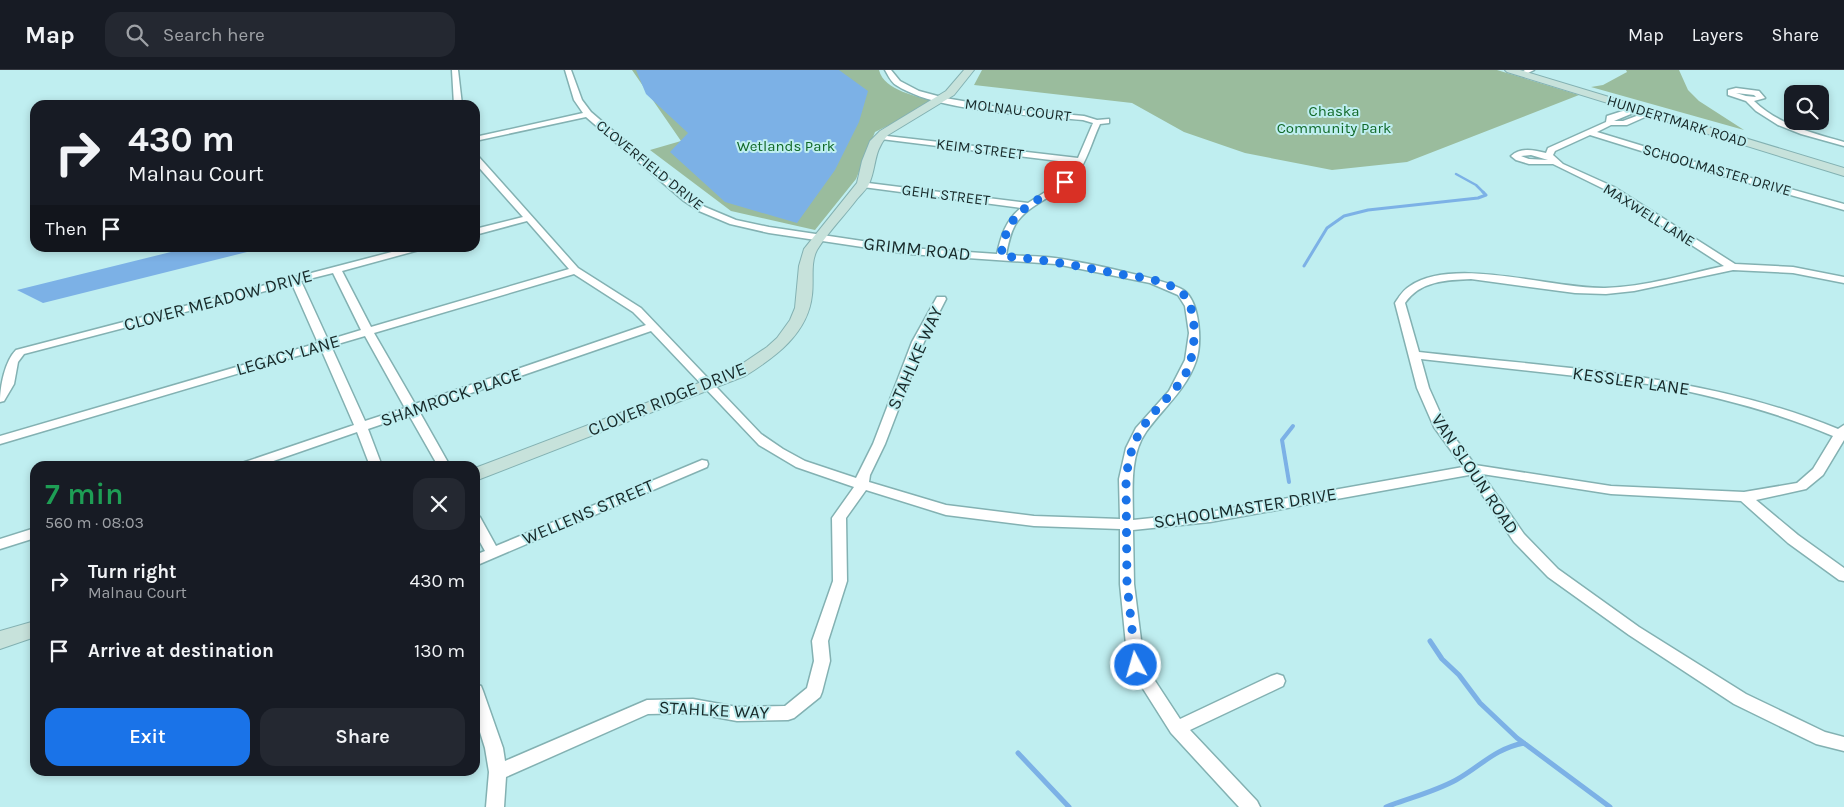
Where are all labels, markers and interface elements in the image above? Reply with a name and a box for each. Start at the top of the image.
search box [105,12,455,57]
text: Map [25,21,75,49]
icon: search [123,21,151,49]
text: Search here [163,24,265,46]
text: Map [1628,24,1664,46]
text: Layers [1692,24,1744,46]
text: Share [1772,24,1819,46]
map controls [1784,85,1829,130]
button: search [1784,85,1829,130]
street label: HUNDERTMARK ROAD [1605,91,1749,151]
street label: MOLNAU COURT [964,95,1073,126]
park label: Chaska Community Park [1277,102,1391,137]
street label: CLOVERFIELD DRIVE [593,116,707,214]
text: 430 m [128,119,235,160]
icon: right [45,120,110,185]
street label: KEIM STREET [935,135,1025,163]
park label: Wetlands Park [737,137,835,155]
street label: SCHOOLMASTER DRIVE [1641,140,1793,200]
text: Malnau Court [128,161,264,187]
pin [1044,161,1086,203]
icon: arrive [1051,168,1079,196]
street label: MAXWELL LANE [1600,180,1698,250]
street label: GEHL STREET [901,181,992,209]
icon: arrive [97,215,125,243]
text: Then [45,218,87,240]
street label: GRIMM ROAD [862,232,972,266]
street label: CLOVER MEADOW DRIVE [121,264,315,336]
street label: STAHLKE WAY [882,303,948,413]
street label: LEGACY LANE [234,330,342,380]
street label: CLOVER RIDGE DRIVE [585,357,749,441]
street label: KESSLER LANE [1571,362,1691,400]
street label: SHAMROCK PLACE [378,363,524,431]
street label: VAN SLOUN ROAD [1427,410,1523,538]
street label: WELLENS STREET [519,474,657,550]
text: 7 min [45,476,124,512]
button: close [413,478,465,530]
street label: SCHOOLMASTER DRIVE [1152,483,1338,533]
text: 560 m · 08:03 [45,513,144,532]
text: Turn right [88,561,177,583]
icon: right [45,567,73,595]
text: 430 m [410,570,465,592]
text: Malnau Court [88,583,187,602]
icon: arrive [45,637,73,665]
position arrow [1109,638,1161,690]
text: Arrive at destination [88,640,274,662]
text: 130 m [414,640,465,662]
street label: STAHLKE WAY [658,696,770,724]
button: Exit [45,708,250,766]
button: Share [260,708,465,766]

